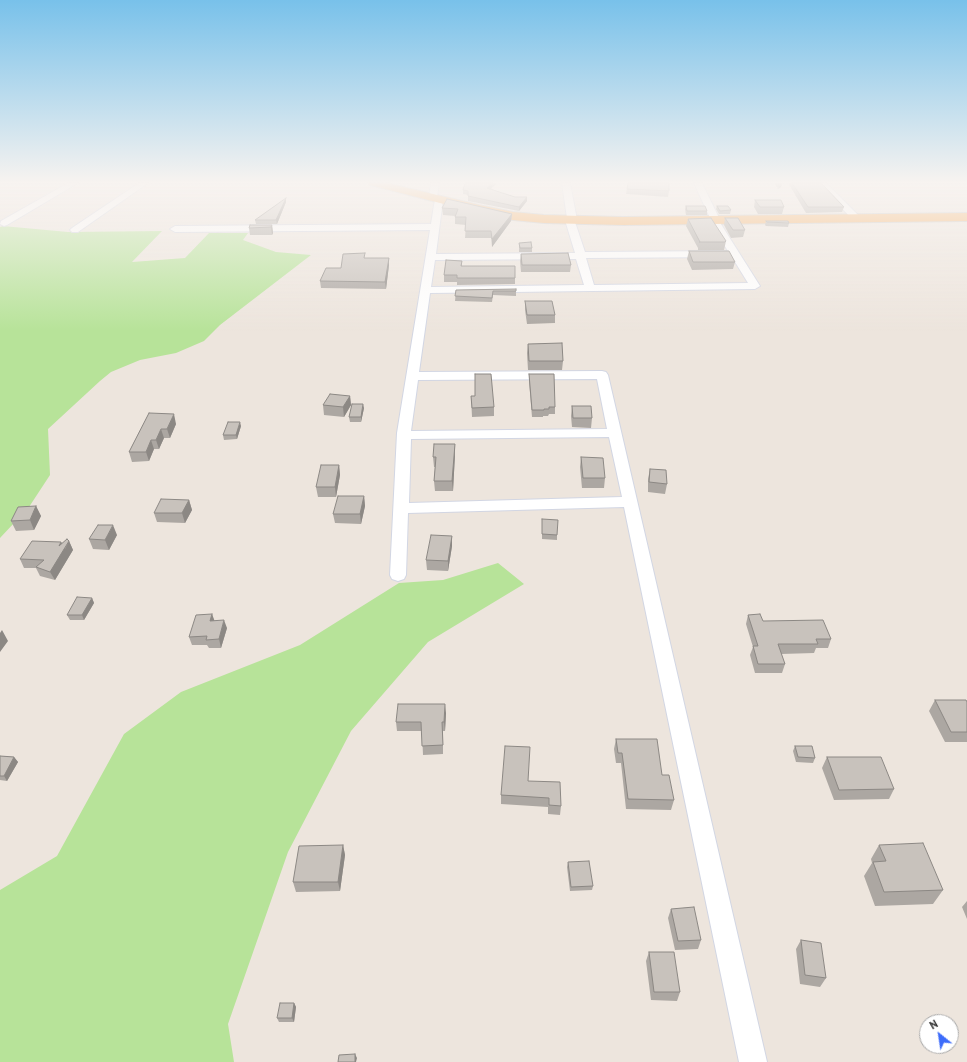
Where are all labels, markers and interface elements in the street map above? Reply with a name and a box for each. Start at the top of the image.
north arrow [919,1014,959,1054]
text: N [927,1017,940,1032]

